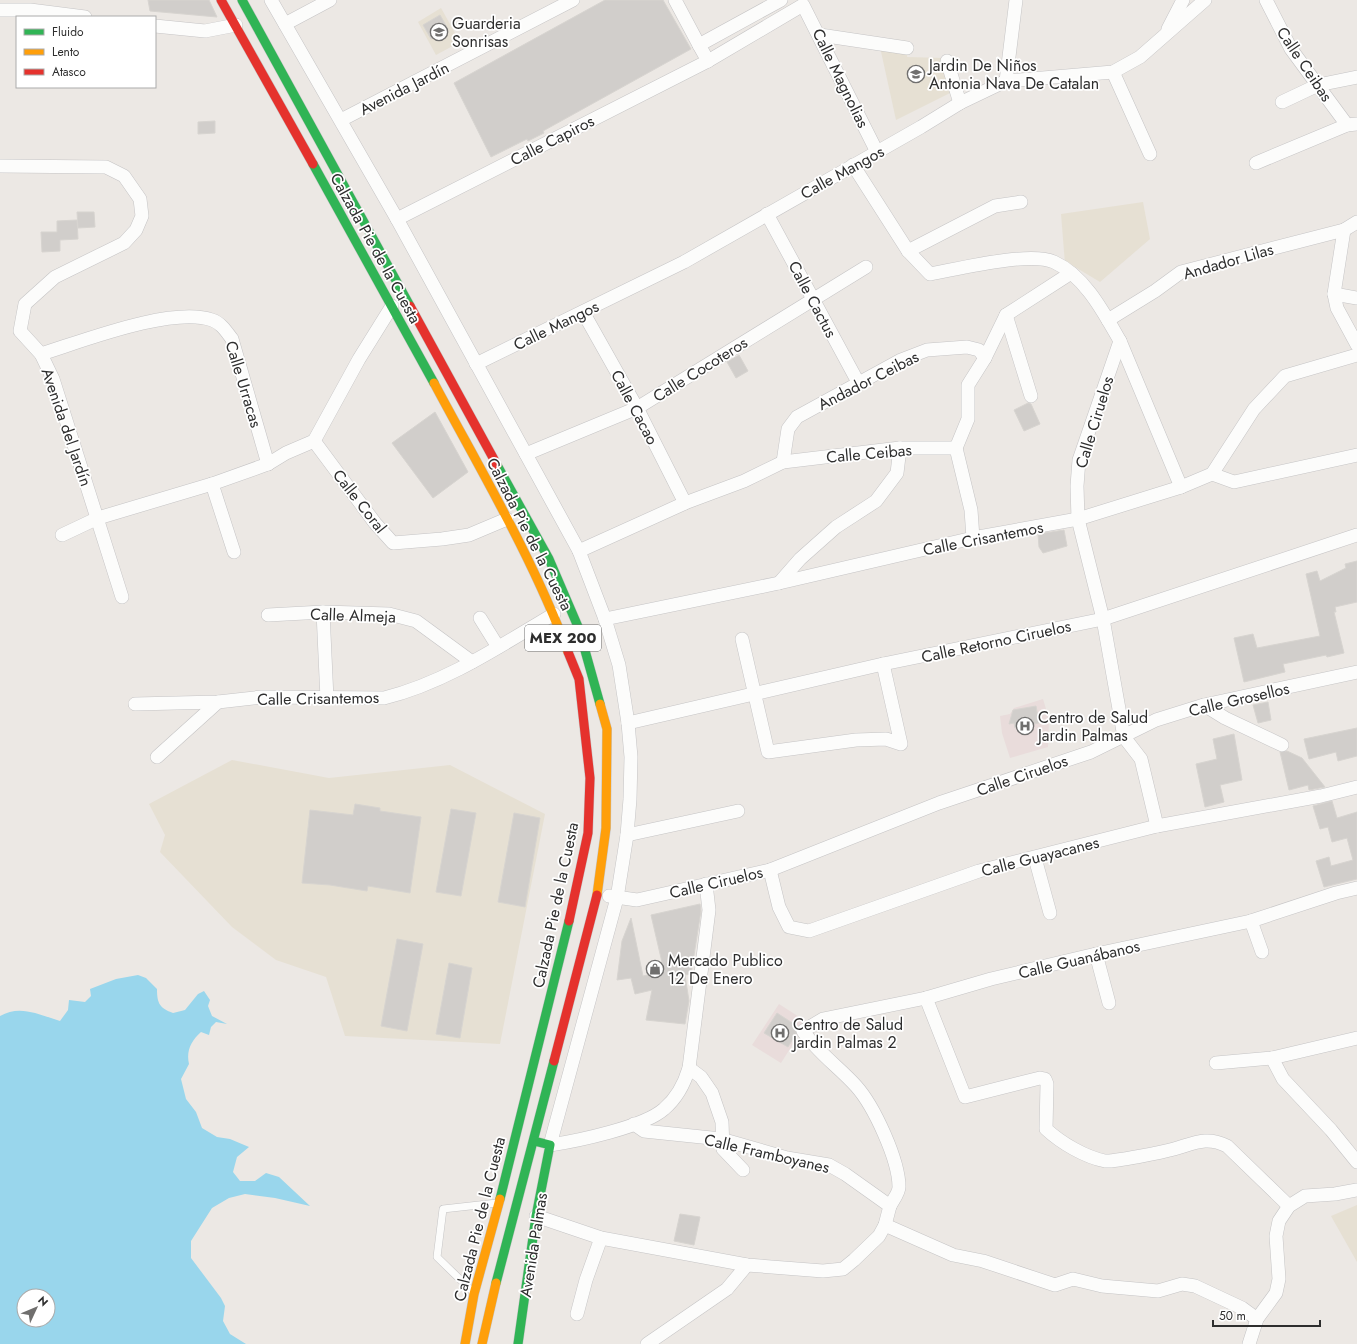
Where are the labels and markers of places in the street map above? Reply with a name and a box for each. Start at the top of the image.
place label: Guarderia Sonrisas [452,12,521,53]
school or university icon: Guarderia Sonrisas [429,22,449,42]
place label: Jardin De Niños Antonia Nava De Catalan [927,54,1099,95]
school or university icon: Jardin De Niños Antonia Nava De Catalan [906,64,926,84]
place label: Centro de Salud Jardin Palmas [1036,706,1148,747]
hospital icon: Centro de Salud Jardin Palmas [1015,716,1035,736]
place label: Mercado Publico 12 De Enero [668,949,783,990]
shop icon: Mercado Publico 12 De Enero [645,959,665,979]
place label: Centro de Salud Jardin Palmas 2 [791,1013,903,1054]
hospital icon: Centro de Salud Jardin Palmas 2 [770,1023,790,1043]

